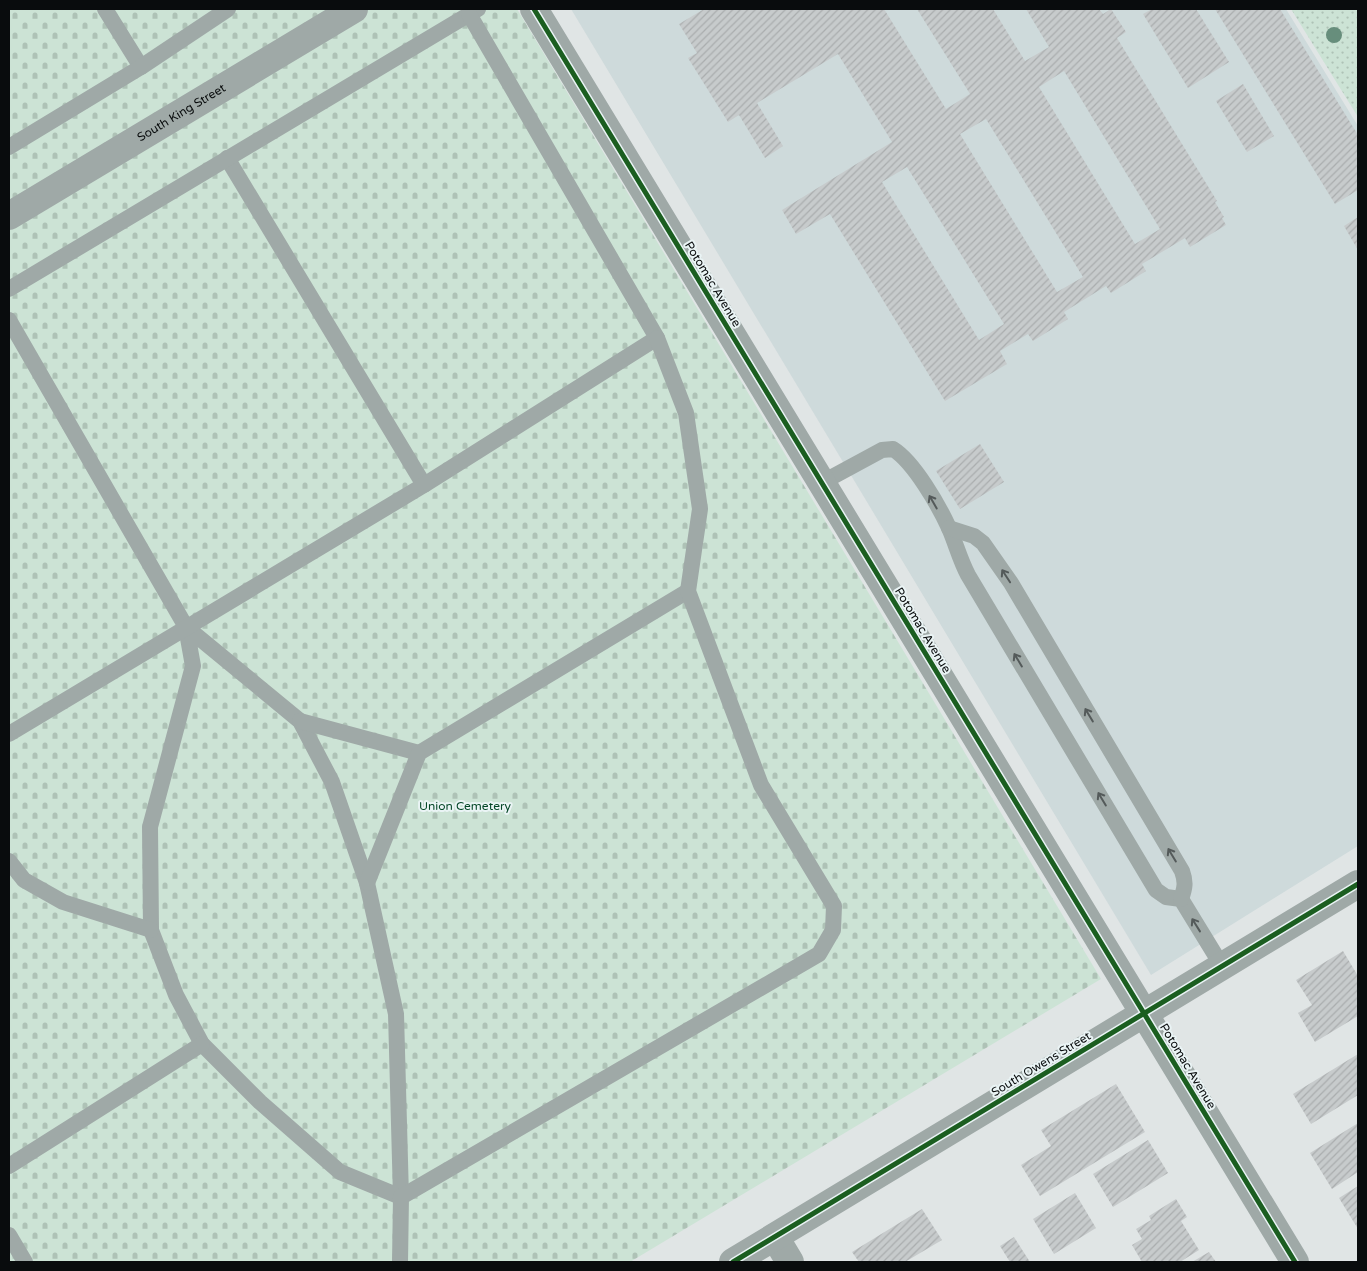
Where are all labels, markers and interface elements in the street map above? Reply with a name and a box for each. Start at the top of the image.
street label: South King Street [135,81,228,144]
street label: Potomac Avenue [682,239,744,329]
one-way arrow [928,495,938,509]
one-way arrow [1001,569,1011,583]
street label: Potomac Avenue [892,585,954,675]
one-way arrow [1013,653,1023,667]
one-way arrow [1084,709,1094,723]
one-way arrow [1096,793,1106,807]
park label: Union Cemetery [419,799,512,813]
one-way arrow [1167,848,1177,862]
one-way arrow [1191,918,1201,932]
street label: Potomac Avenue [1157,1021,1219,1111]
street label: South Owens Street [989,1029,1094,1099]

